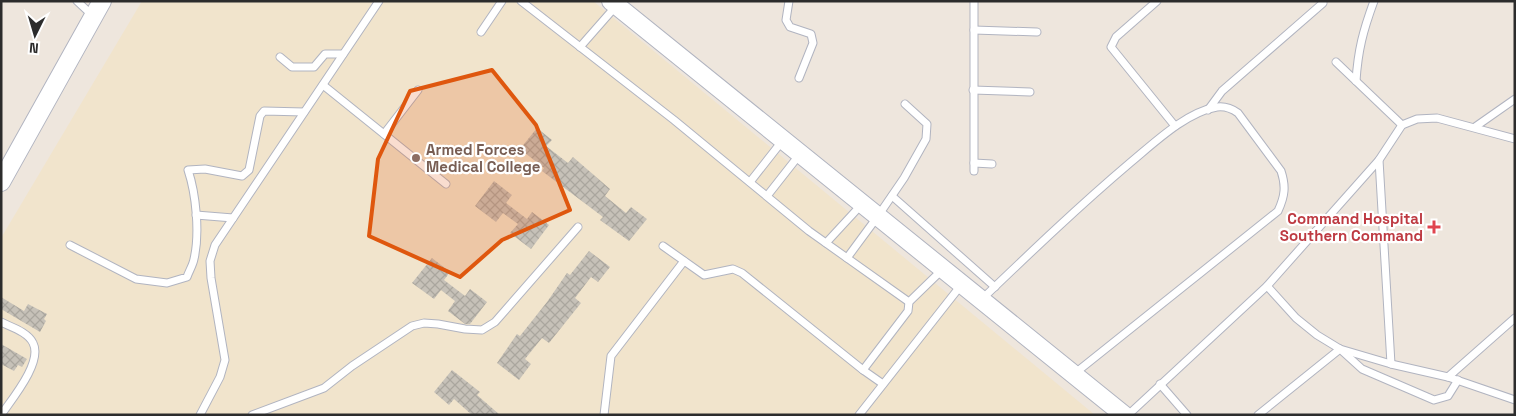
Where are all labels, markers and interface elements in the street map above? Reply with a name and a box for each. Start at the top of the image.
north arrow [10,10,60,60]
text: N [28,39,39,57]
place label: Armed Forces Medical College [426,140,541,176]
marker: Armed Forces Medical College [410,152,422,164]
place label: Command Hospital Southern Command [1280,209,1423,245]
marker: Command Hospital Southern Command [1427,220,1441,234]

